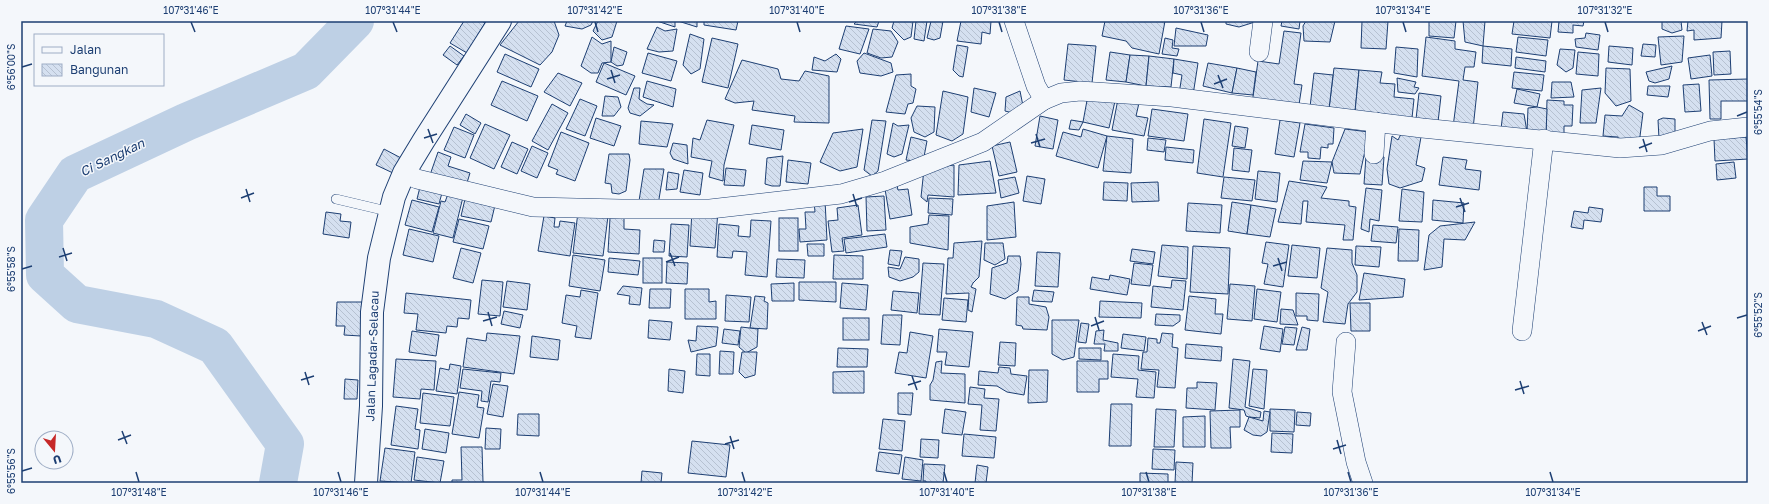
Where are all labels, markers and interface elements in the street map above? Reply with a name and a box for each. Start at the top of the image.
text: 107°31'46"E [163,4,219,16]
text: 107°31'44"E [365,4,421,16]
text: 107°31'42"E [567,4,623,16]
text: 107°31'40"E [769,4,825,16]
text: 107°31'38"E [971,4,1027,16]
text: 107°31'36"E [1173,4,1229,16]
text: 107°31'34"E [1375,4,1431,16]
text: 107°31'32"E [1578,4,1632,16]
legend [34,34,164,86]
text: Jalan [70,42,101,57]
text: 6°56'00"S [5,44,17,90]
text: Bangunan [70,62,128,77]
text: 6°55'54"S [1752,89,1764,135]
water label: Ci Sangkan [77,134,148,179]
text: 6°55'58"S [5,246,17,292]
street label: Jalan Lagadar-Selacau [362,290,382,422]
text: 6°55'52"S [1752,292,1764,338]
north arrow [34,430,74,470]
text: 6°55'56"S [5,448,17,494]
text: U [51,453,63,467]
text: 107°31'48"E [111,486,167,498]
text: 107°31'46"E [313,486,369,498]
text: 107°31'44"E [515,486,571,498]
text: 107°31'42"E [717,486,773,498]
text: 107°31'40"E [919,486,975,498]
text: 107°31'38"E [1121,486,1177,498]
text: 107°31'36"E [1323,486,1379,498]
text: 107°31'34"E [1525,486,1581,498]

